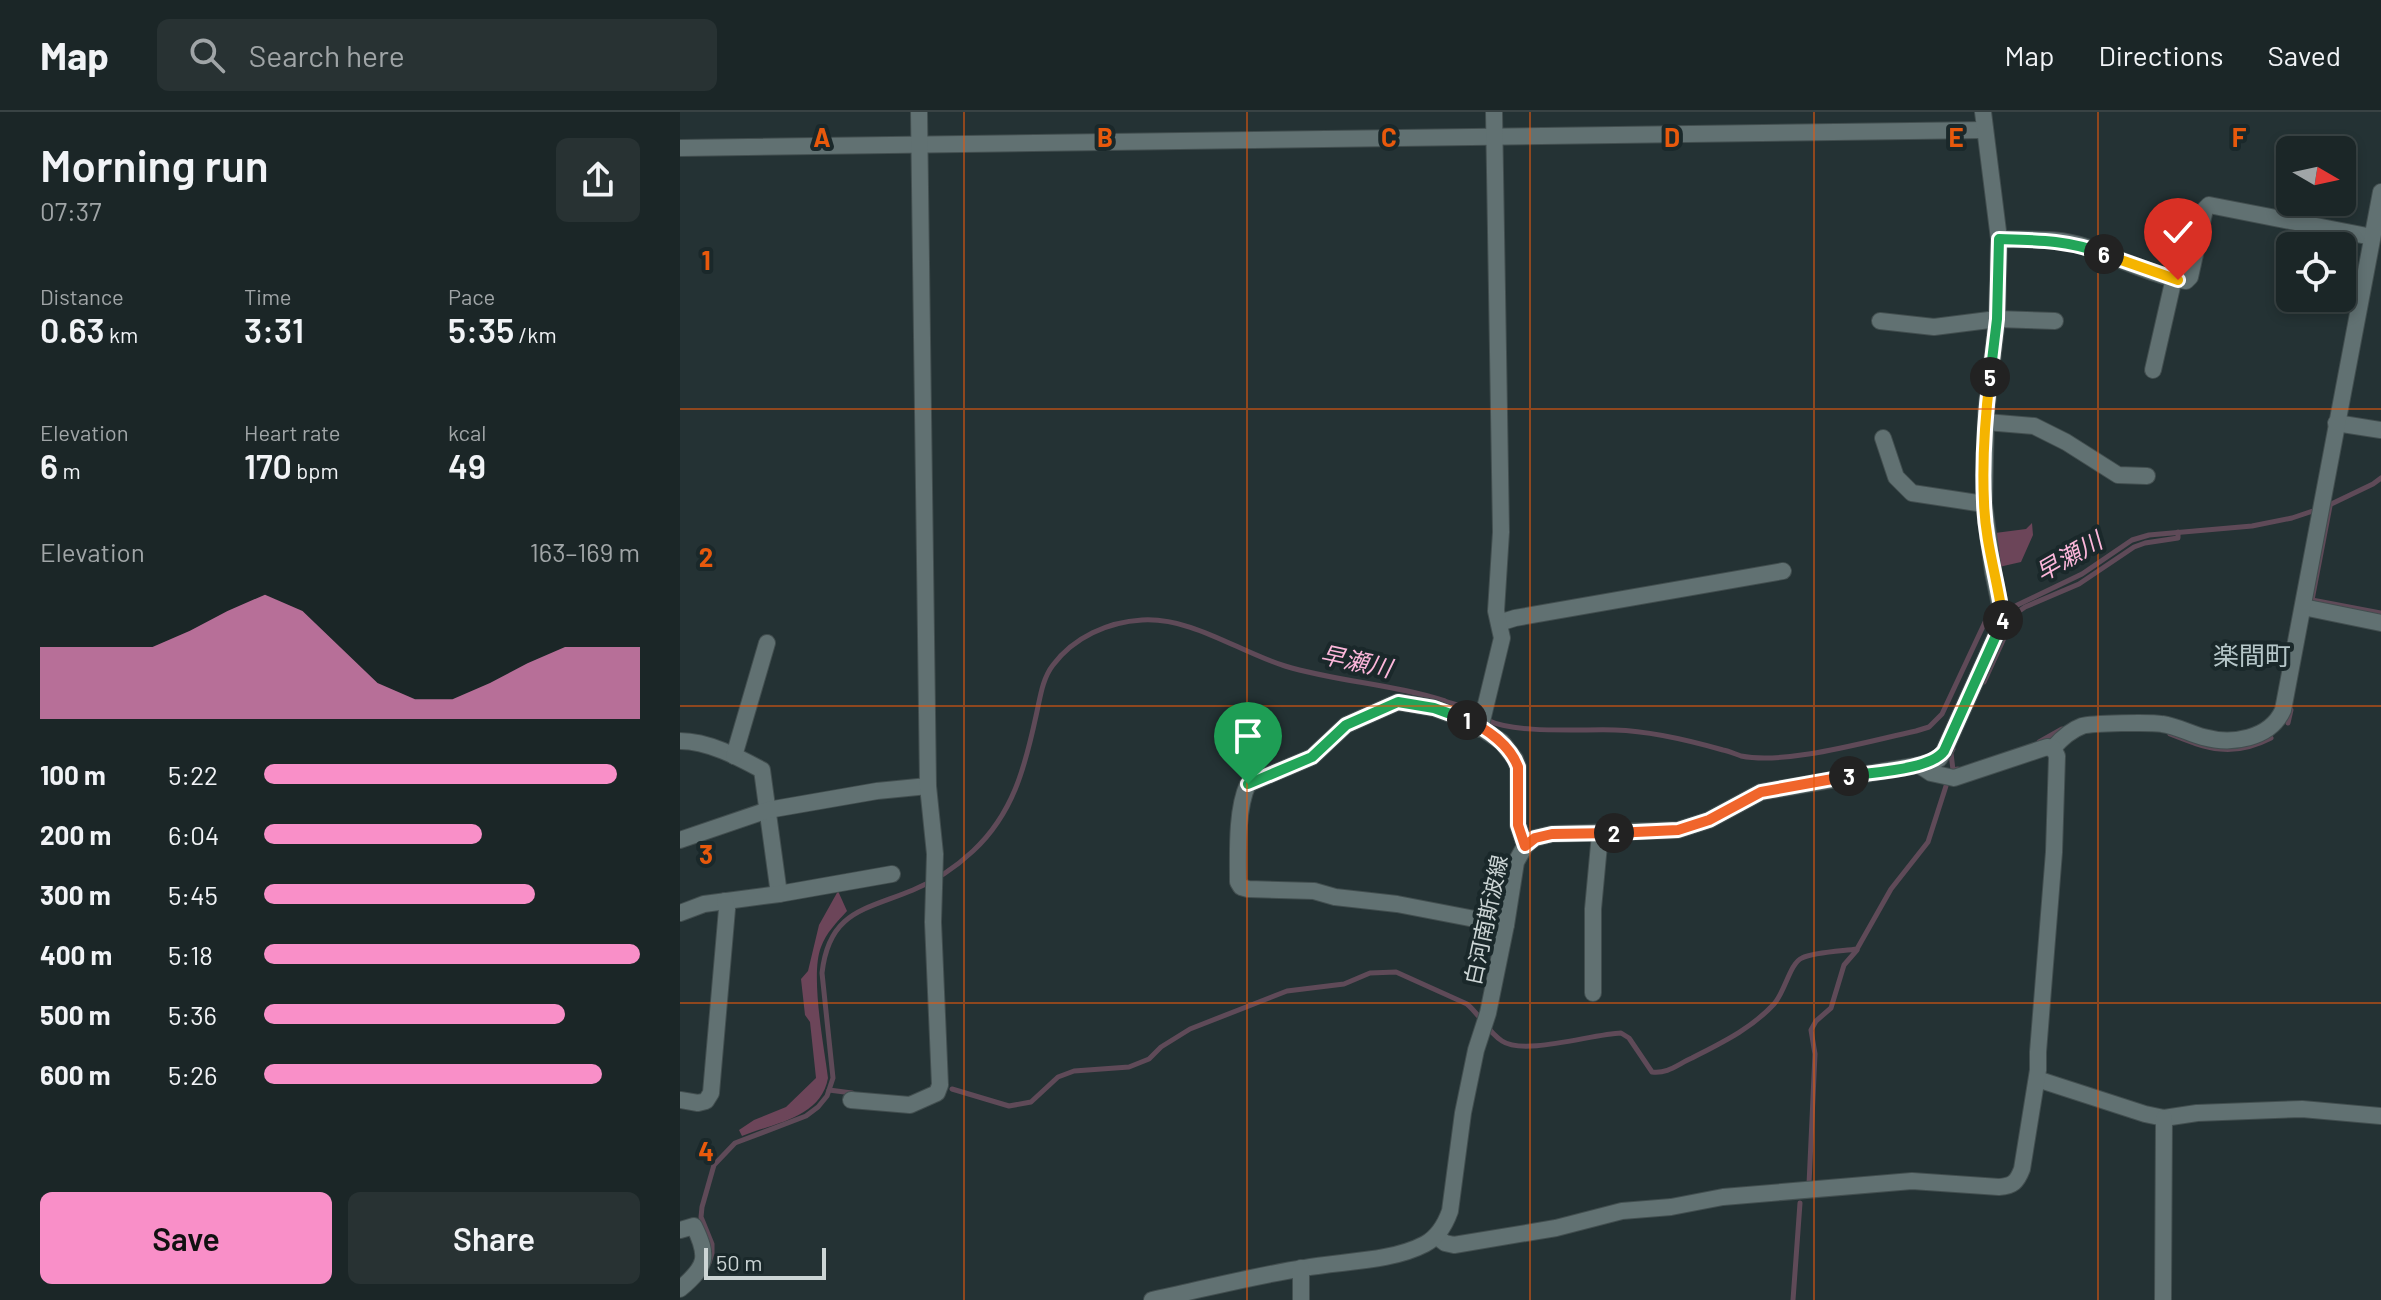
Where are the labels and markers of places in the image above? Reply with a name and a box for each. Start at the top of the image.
pin [2144,198,2212,280]
pin: 6 [2084,234,2124,274]
pin: 5 [1970,357,2010,397]
pin: 4 [1983,600,2023,640]
pin: 1 [1447,700,1487,740]
pin [1214,702,1282,784]
pin: 3 [1829,756,1869,796]
pin: 2 [1594,813,1634,853]

